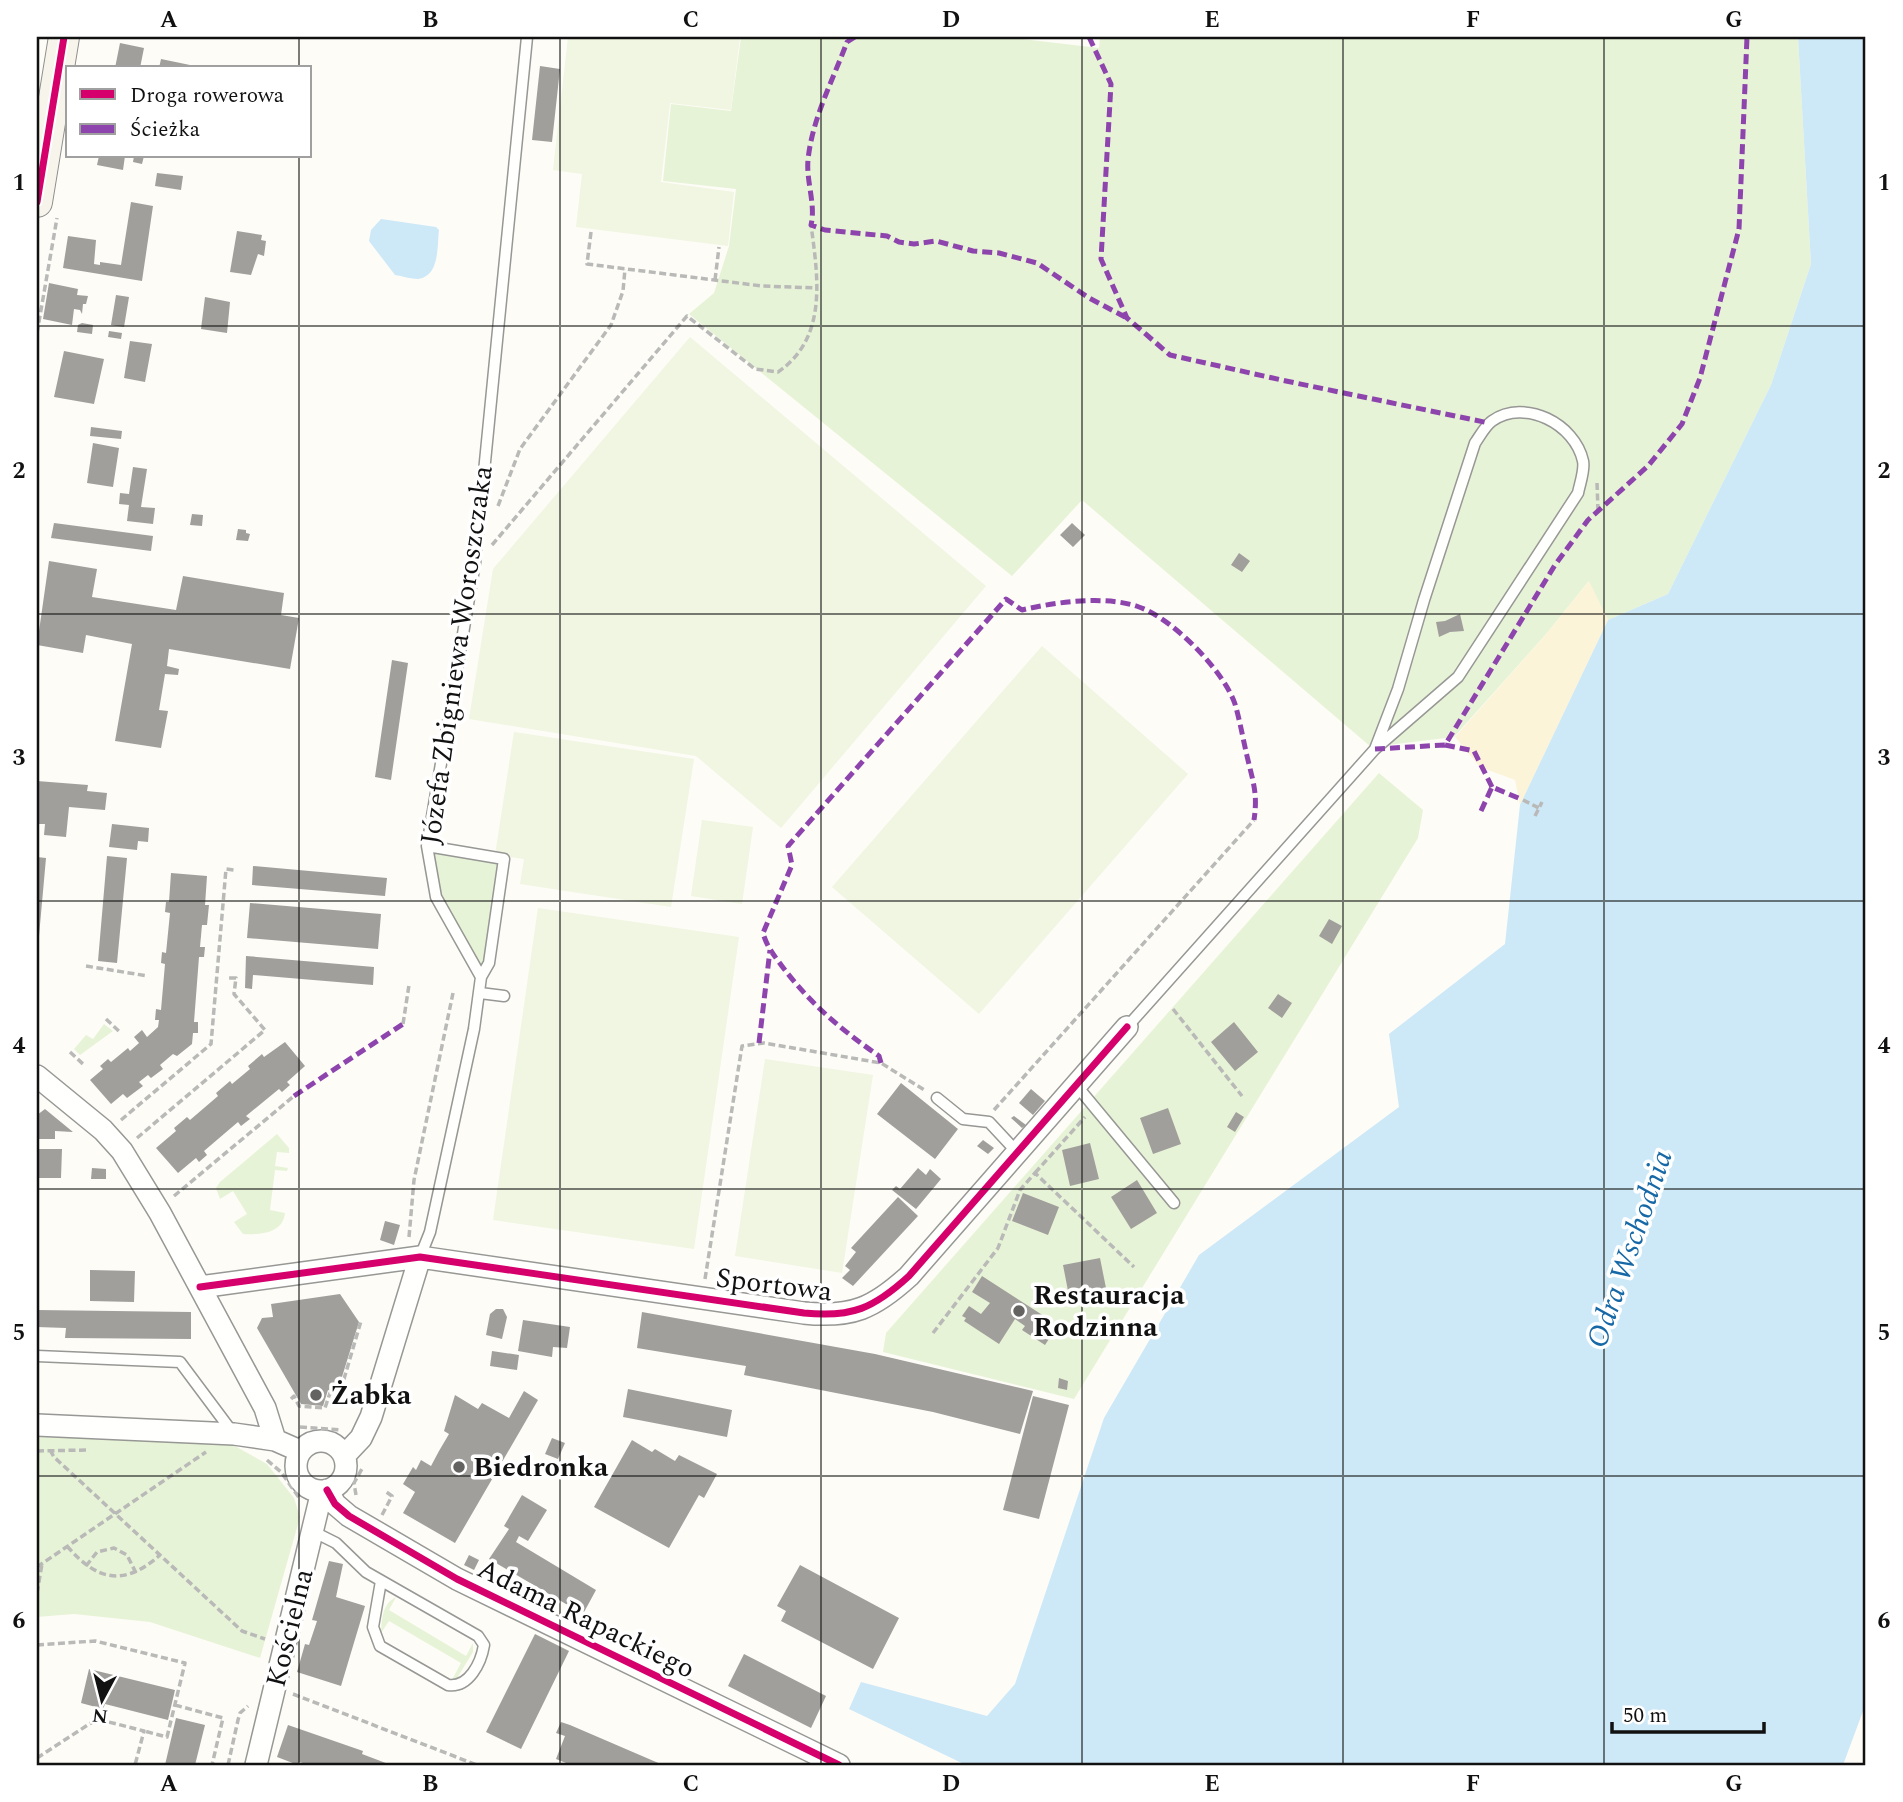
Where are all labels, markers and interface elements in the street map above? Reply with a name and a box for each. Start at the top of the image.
text: A [160,3,178,38]
text: B [422,3,438,38]
text: C [683,3,699,38]
text: D [942,3,960,38]
text: E [1204,3,1220,38]
text: F [1466,3,1480,38]
text: G [1725,3,1743,38]
legend [66,66,312,158]
text: Droga rowerowa [130,80,285,112]
text: Ścieżka [130,114,201,146]
text: 1 [13,166,25,201]
text: 1 [1878,166,1890,201]
text: 2 [13,454,26,489]
text: 2 [1878,454,1891,489]
street label: Józefa Zbigniewa Woroszczaka [409,463,505,847]
text: 3 [13,741,26,776]
text: 3 [1878,741,1891,776]
text: 4 [13,1029,26,1064]
text: 4 [1878,1029,1891,1064]
water label: Odra Wschodnia [1575,1144,1685,1354]
street label: Sportowa [713,1257,835,1314]
place label: Restauracja Rodzinna [1033,1274,1185,1349]
marker: Restauracja Rodzinna [1011,1303,1027,1319]
text: 5 [13,1316,25,1351]
text: 5 [1878,1316,1890,1351]
place label: Żabka [330,1374,412,1417]
marker: Żabka [308,1387,324,1403]
place label: Biedronka [473,1446,609,1489]
marker: Biedronka [451,1459,467,1475]
street label: Adama Rapackiego [470,1548,702,1690]
street label: Kościelna [255,1564,326,1692]
text: 6 [13,1604,26,1639]
text: 6 [1878,1604,1891,1639]
north arrow [66,1666,136,1736]
scale bar [1612,1690,1765,1734]
text: N [91,1700,110,1731]
text: 50 m [1623,1700,1667,1732]
text: A [160,1767,178,1802]
text: B [422,1767,438,1802]
text: C [683,1767,699,1802]
text: D [942,1767,960,1802]
text: E [1204,1767,1220,1802]
text: F [1466,1767,1480,1802]
text: G [1725,1767,1743,1802]

